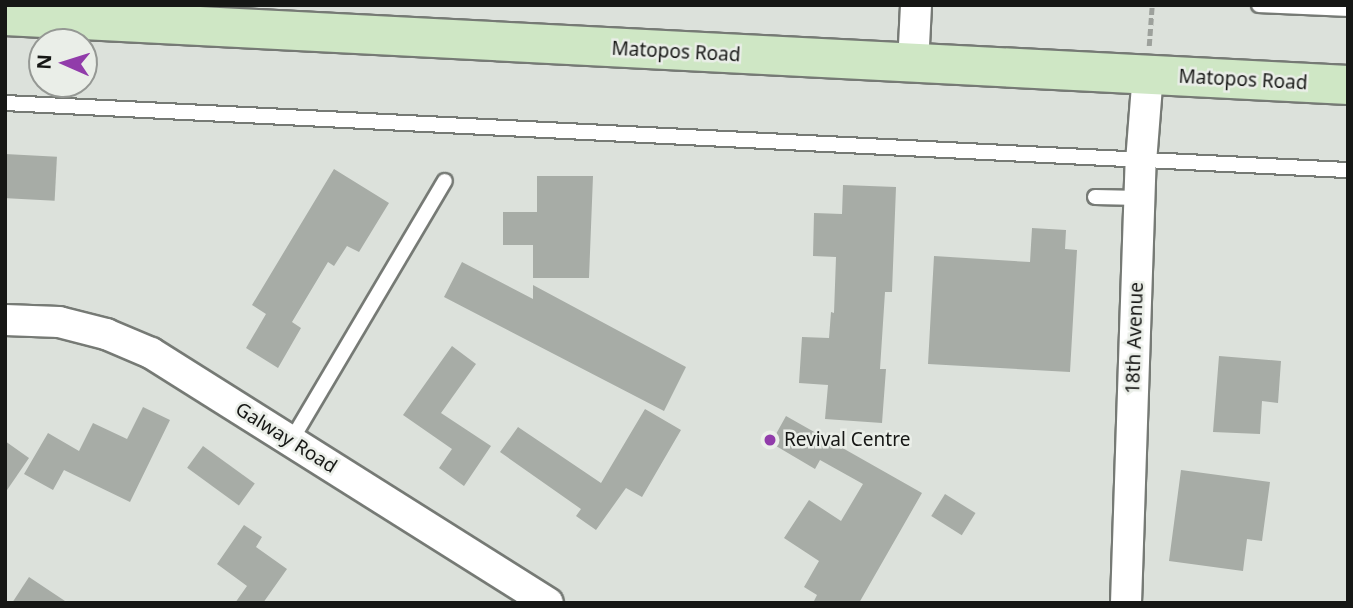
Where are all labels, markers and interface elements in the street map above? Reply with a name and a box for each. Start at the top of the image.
north arrow [28,28,98,98]
street label: Matopos Road [611,37,741,67]
text: N [31,54,57,70]
street label: Matopos Road [1178,65,1308,95]
street label: 18th Avenue [1122,282,1148,394]
street label: Galway Road [231,398,341,478]
place label: Revival Centre [784,429,910,451]
marker: Revival Centre [762,432,778,448]

